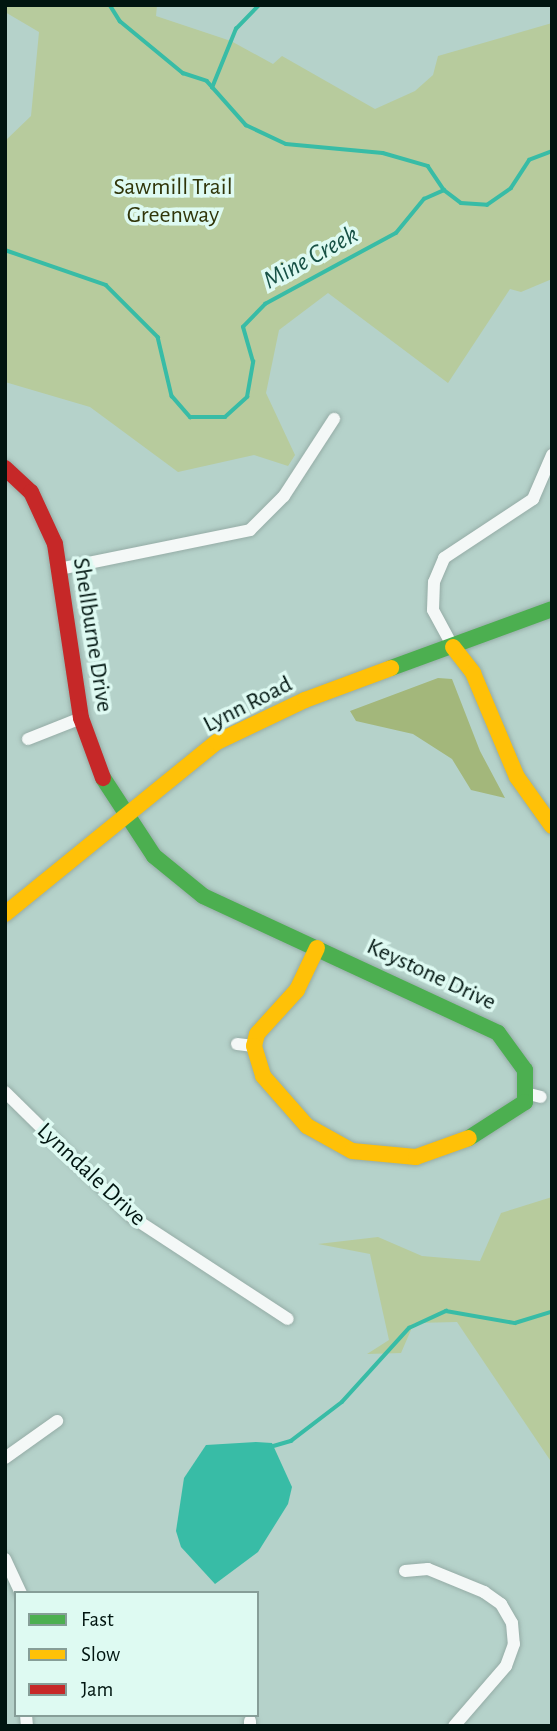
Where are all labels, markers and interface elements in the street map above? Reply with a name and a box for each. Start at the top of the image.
park label: Sawmill Trail Greenway [113,174,233,230]
water label: Mine Creek [258,219,364,297]
street label: Shellburne Drive [66,556,118,714]
street label: Lynn Road [199,670,297,740]
street label: Keystone Drive [362,933,500,1017]
street label: Lynndale Drive [31,1117,151,1233]
legend [14,1591,259,1717]
text: Fast [81,1609,114,1630]
text: Slow [81,1644,120,1665]
text: Jam [81,1679,113,1700]

